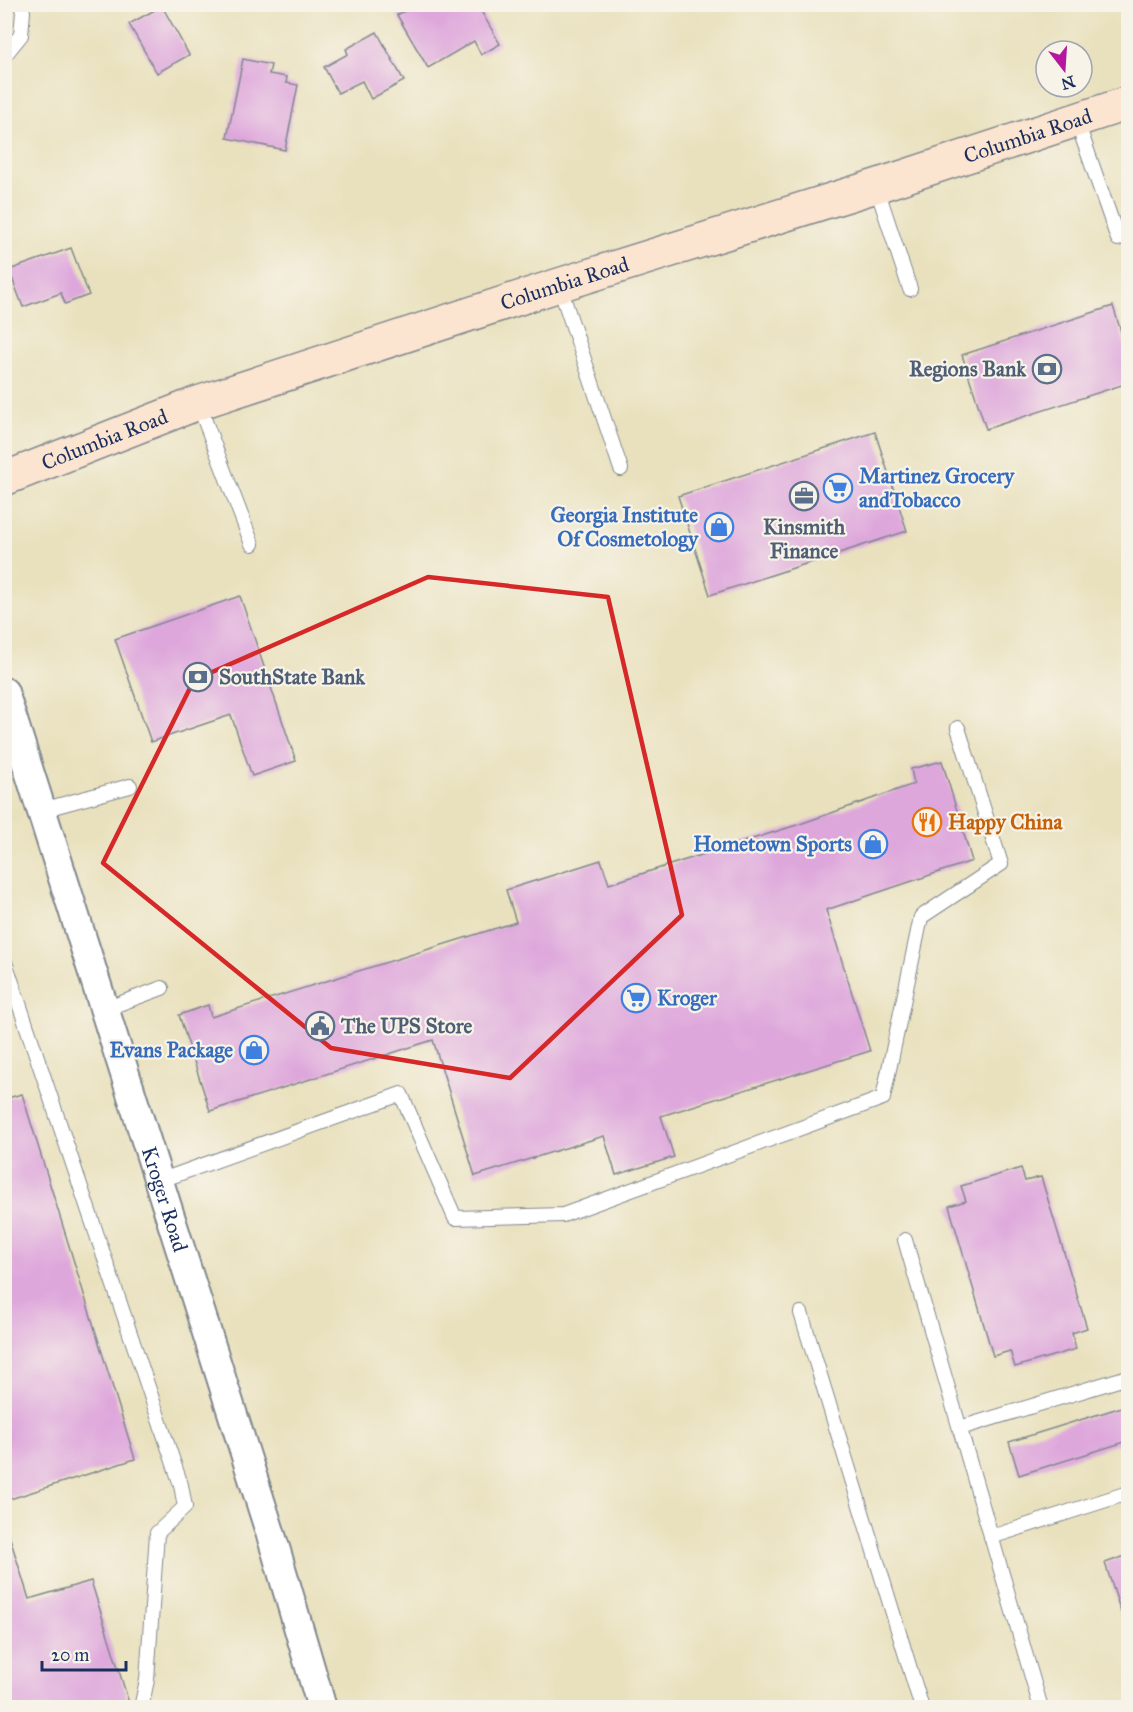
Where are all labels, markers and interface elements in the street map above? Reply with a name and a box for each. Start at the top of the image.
north arrow [1034,39,1094,99]
text: N [1059,72,1078,94]
street label: Columbia Road [960,103,1096,169]
street label: Columbia Road [497,251,633,316]
bank icon: Regions Bank [1031,353,1063,385]
place label: Regions Bank [909,356,1027,382]
street label: Columbia Road [38,403,172,476]
place label: Martinez Grocery andTobacco [859,463,1015,513]
supermarket icon: Martinez Grocery andTobacco [822,472,854,504]
office icon: Kinsmith Finance [788,480,820,512]
place label: Georgia Institute Of Cosmetology [550,502,699,552]
shop icon: Georgia Institute Of Cosmetology [703,511,735,543]
place label: Kinsmith Finance [763,514,845,564]
bank icon: SouthState Bank [182,661,214,693]
place label: SouthState Bank [219,664,366,690]
restaurant icon: Happy China [911,806,943,838]
place label: Happy China [948,809,1063,835]
shop icon: Hometown Sports [857,828,889,860]
place label: Hometown Sports [693,831,852,857]
supermarket icon: Kroger [620,982,652,1014]
place label: Kroger [657,985,718,1011]
public building icon: The UPS Store [304,1010,336,1042]
place label: The UPS Store [340,1013,472,1039]
shop icon: Evans Package [238,1034,270,1066]
place label: Evans Package [109,1037,233,1063]
street label: Kroger Road [136,1143,194,1256]
scale bar [42,1634,126,1672]
text: 20 m [51,1644,89,1666]

